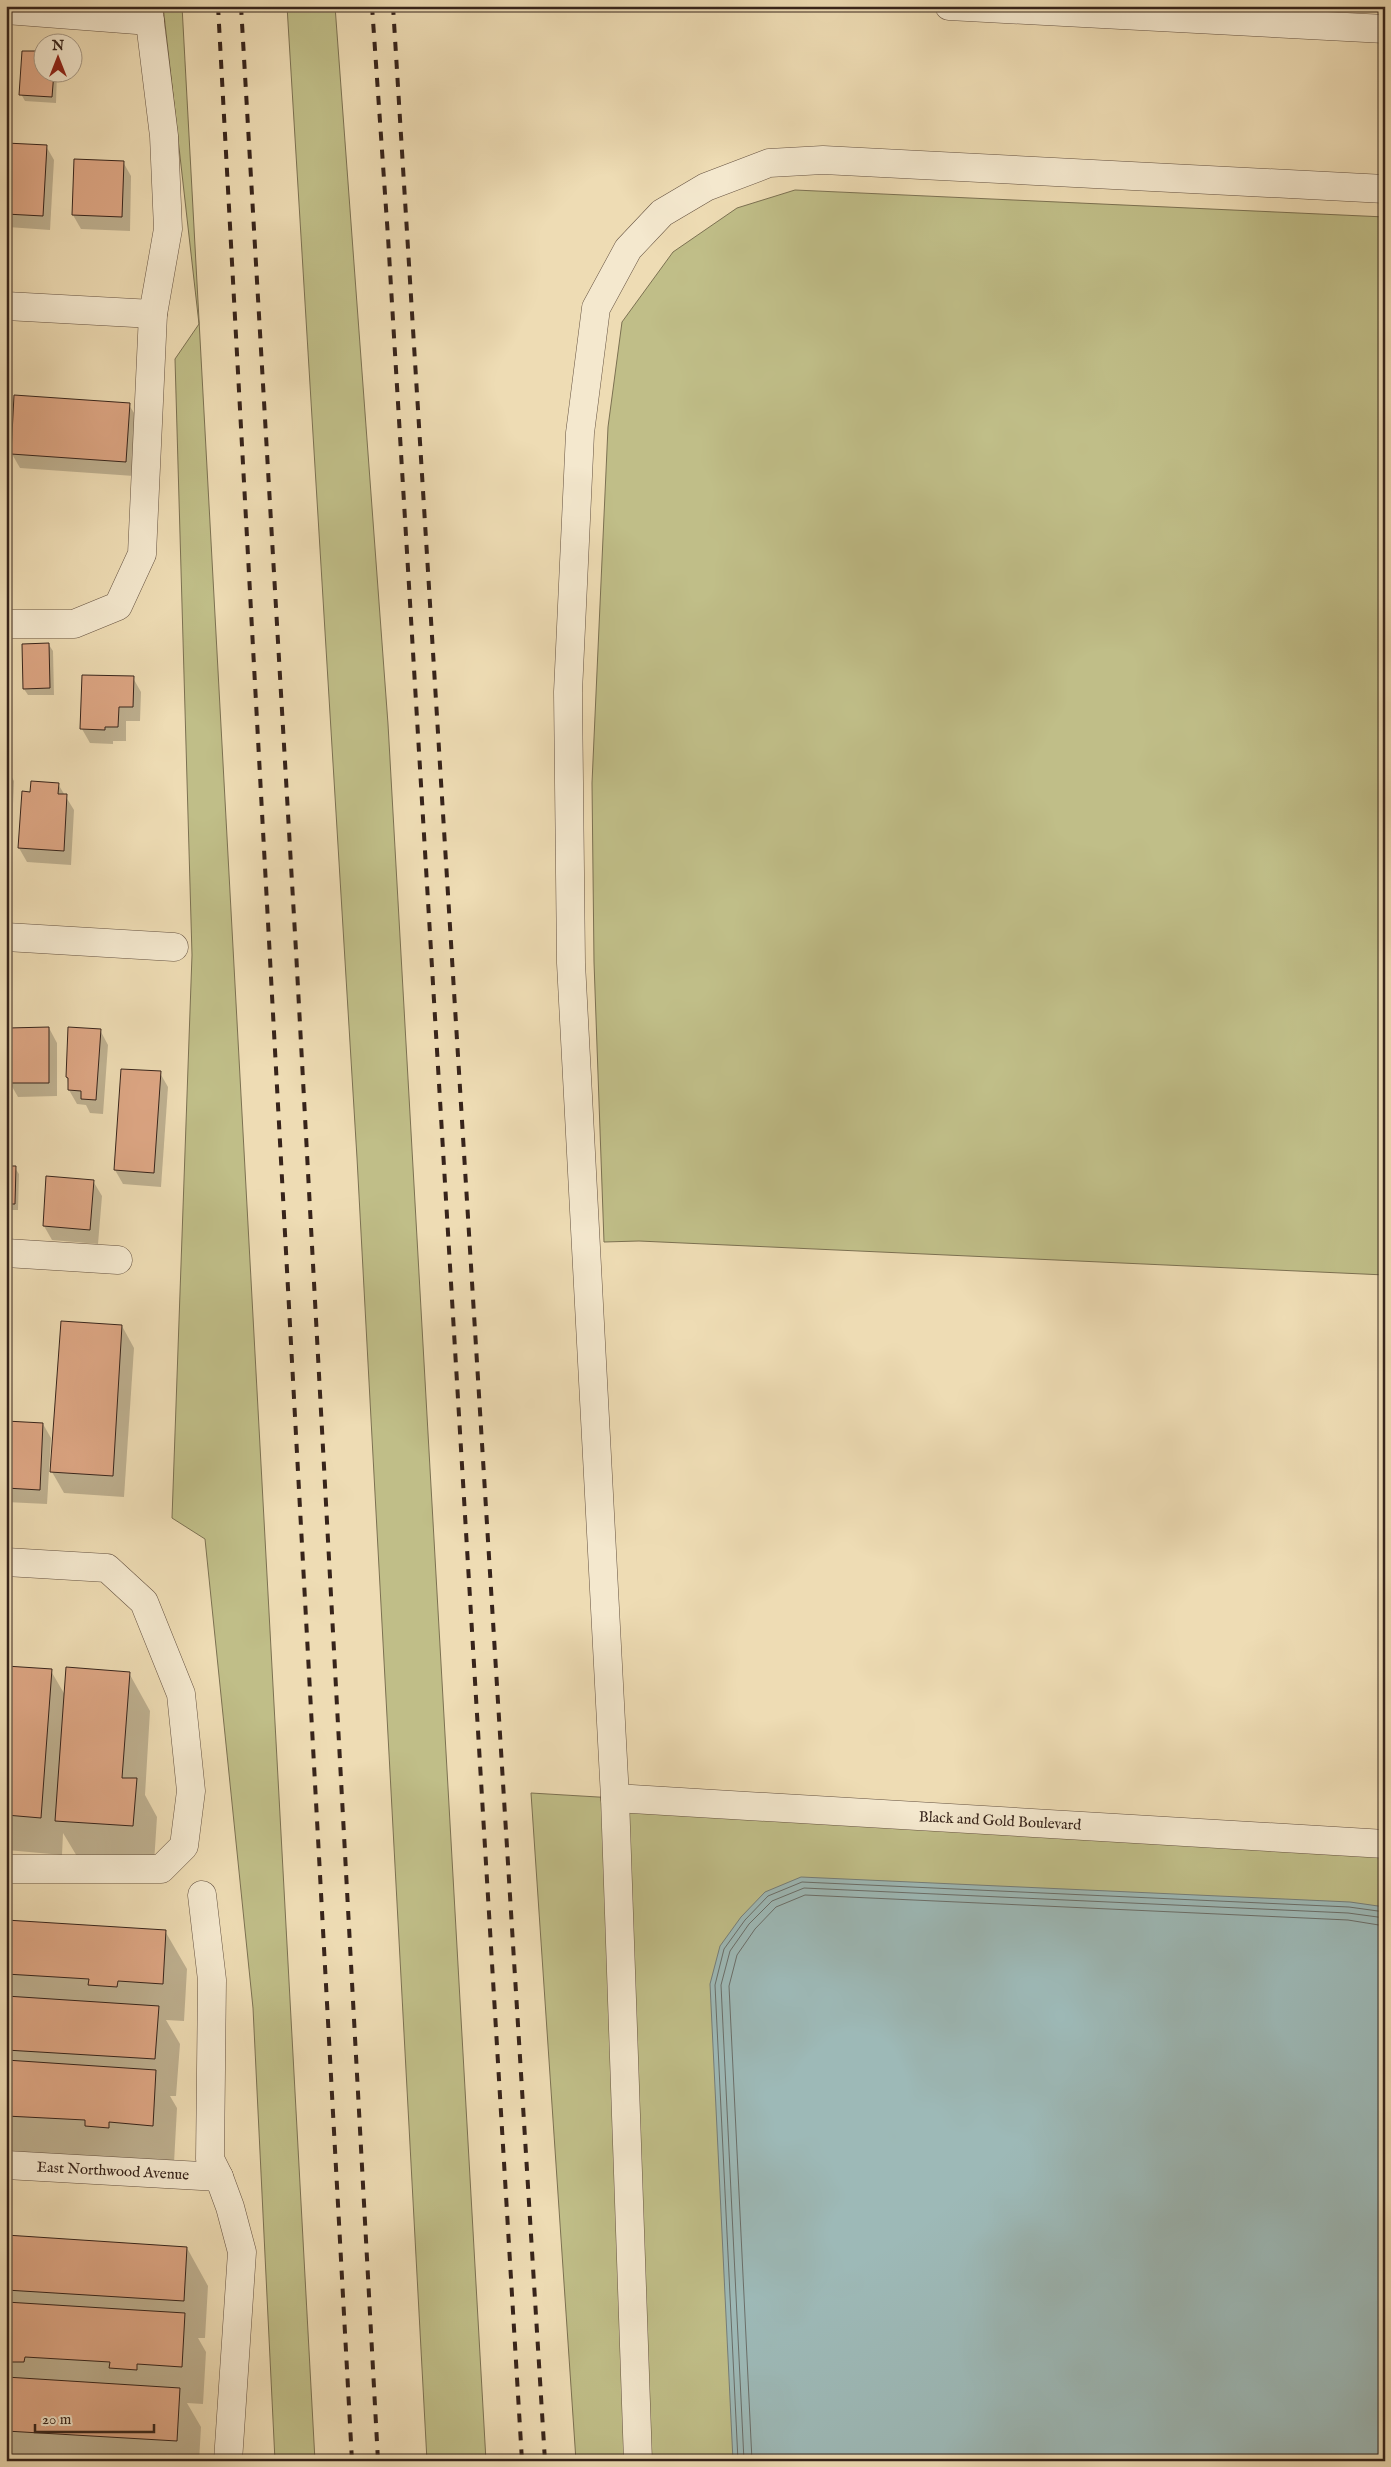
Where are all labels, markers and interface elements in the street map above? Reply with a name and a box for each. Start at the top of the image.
north arrow [32,32,82,82]
text: N [51,37,64,55]
street label: Black and Gold Boulevard [918,1807,1083,1835]
street label: East Northwood Avenue [36,2158,190,2184]
scale bar [35,2402,154,2434]
text: 20 m [42,2410,72,2429]

